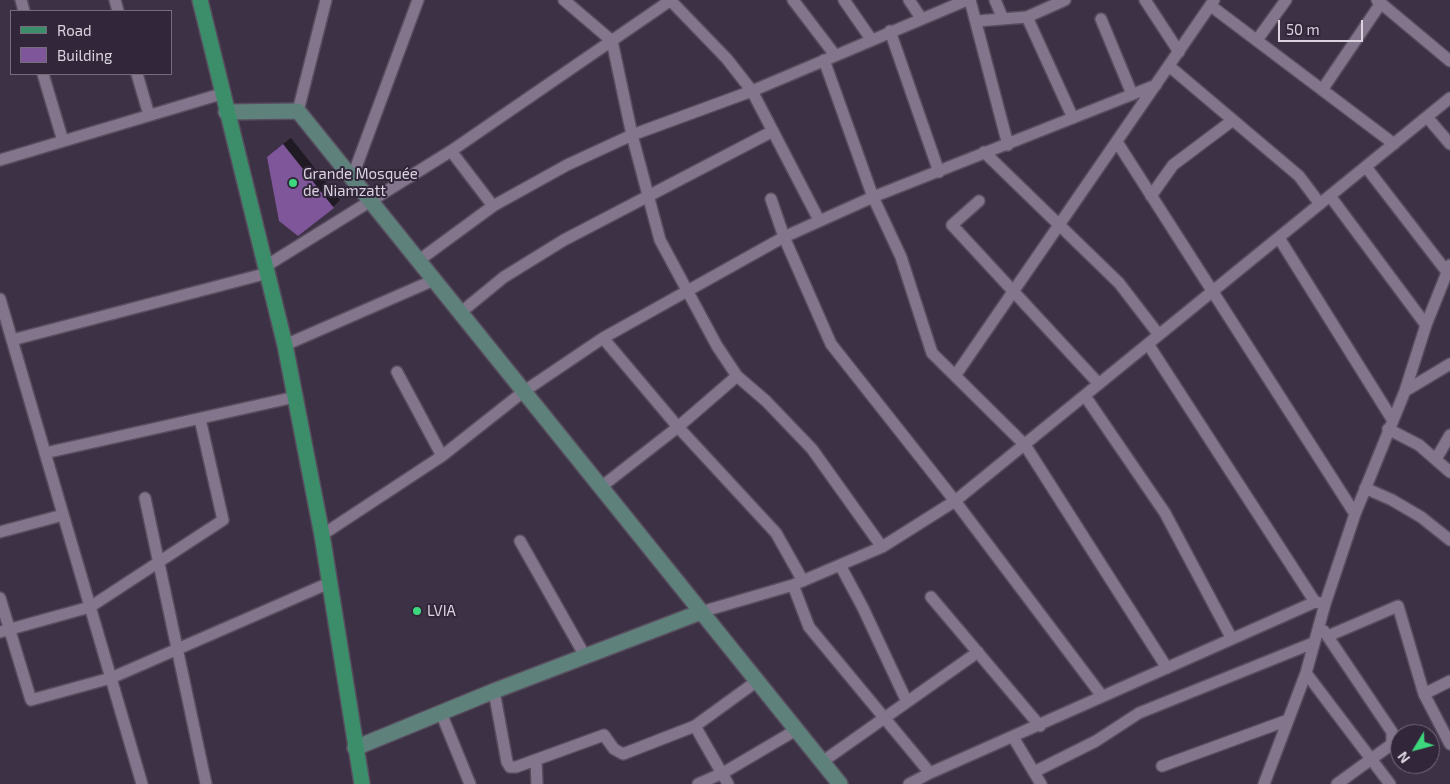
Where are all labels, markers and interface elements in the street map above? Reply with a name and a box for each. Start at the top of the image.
legend [10,10,172,75]
scale bar [1280,10,1365,42]
text: 50 m [1286,20,1320,38]
text: Road [57,21,92,39]
text: Building [57,46,112,64]
place label: Grande Mosquée de Niamzatt [303,165,418,200]
marker: Grande Mosquée de Niamzatt [287,177,299,189]
place label: LVIA [427,602,456,620]
marker: LVIA [411,605,423,617]
north arrow [1390,724,1440,774]
text: N [1394,749,1413,767]

